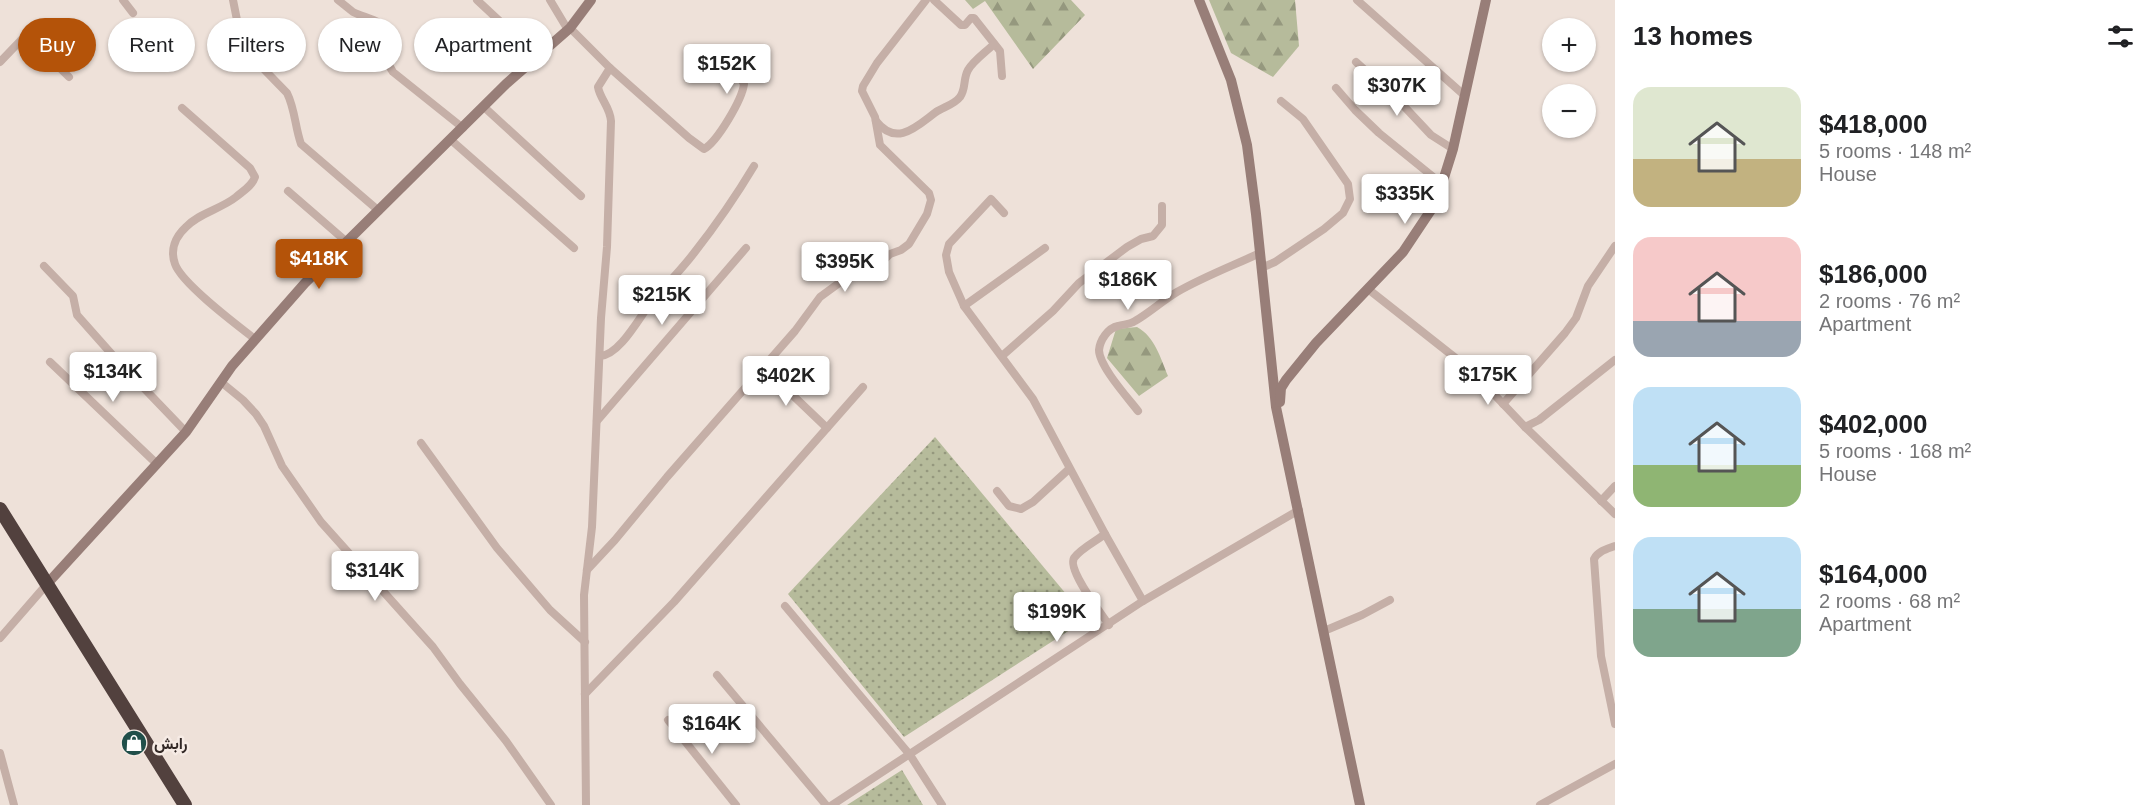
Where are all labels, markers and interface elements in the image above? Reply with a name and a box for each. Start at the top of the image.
chip: Buy [18,18,96,72]
chip: Rent [108,18,195,72]
chip: Filters [207,18,306,72]
chip: New [318,18,402,72]
chip: Apartment [414,18,553,72]
map controls [1542,18,1596,138]
button: + [1542,18,1596,72]
icon: filters [2104,20,2137,53]
text: 13 homes [1633,21,1753,51]
pin: $152K [685,44,769,95]
text: $152K [698,52,756,74]
pin: $307K [1355,66,1439,117]
text: $307K [1368,74,1426,96]
button: − [1542,84,1596,138]
text: $418,000 [1819,109,1927,139]
icon: home [1681,111,1753,183]
text: 5 rooms · 148 m² [1819,140,1971,162]
text: House [1819,163,1877,185]
pin: $335K [1363,174,1447,225]
text: $335K [1376,182,1434,204]
pin: $418K [277,239,361,290]
pin: $395K [803,242,887,293]
text: $418K [290,247,348,269]
text: $395K [816,250,874,272]
text: $186,000 [1819,259,1927,289]
pin: $186K [1086,260,1170,311]
icon: home [1681,261,1753,333]
text: $186K [1099,268,1157,290]
pin: $215K [620,275,704,326]
text: $215K [633,283,691,305]
text: 2 rooms · 76 m² [1819,290,1960,312]
text: Apartment [1819,313,1911,335]
pin: $134K [71,352,155,403]
pin: $175K [1446,355,1530,406]
pin: $402K [744,356,828,407]
text: $134K [84,360,142,382]
text: $175K [1459,363,1517,385]
text: $402K [757,364,815,386]
text: $402,000 [1819,409,1927,439]
icon: home [1681,411,1753,483]
text: 5 rooms · 168 m² [1819,440,1971,462]
text: House [1819,463,1877,485]
pin: $314K [333,551,417,602]
text: $314K [346,559,404,581]
text: $164,000 [1819,559,1927,589]
icon: home [1681,561,1753,633]
text: 2 rooms · 68 m² [1819,590,1960,612]
pin: $199K [1015,592,1099,643]
text: $199K [1028,600,1086,622]
text: Apartment [1819,613,1911,635]
pin: $164K [670,704,754,755]
text: $164K [683,712,741,734]
shop icon: رابش [119,728,149,758]
place label: رابش [154,735,188,754]

